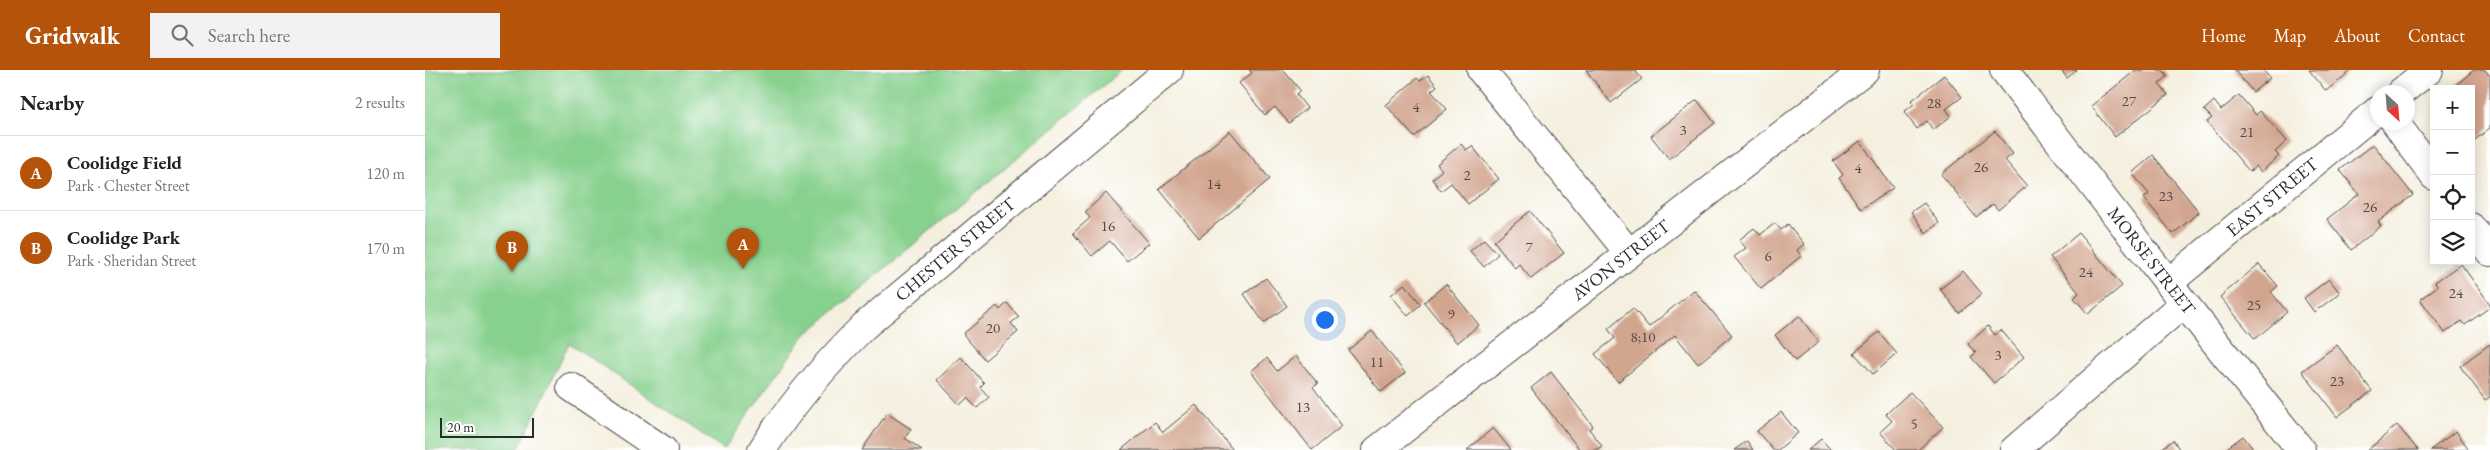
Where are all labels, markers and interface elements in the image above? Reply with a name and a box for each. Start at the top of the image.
search box [150,13,500,58]
text: Gridwalk [25,20,120,51]
icon: search [168,21,196,49]
text: Search here [208,23,290,48]
text: Home [2201,24,2246,47]
text: Map [2274,24,2306,47]
text: About [2334,24,2380,47]
text: Contact [2408,24,2465,47]
north arrow [2370,85,2415,130]
map controls [2430,85,2475,265]
button: + [2430,85,2475,130]
text: Nearby [20,89,84,116]
house number: 27 [2122,91,2137,110]
text: 2 results [355,92,405,113]
house number: 28 [1927,93,1941,112]
house number: 4 [1412,97,1420,116]
house number: 3 [1679,120,1687,139]
house number: 21 [2240,122,2254,141]
button: − [2430,130,2475,175]
text: Coolidge Field [67,150,182,175]
street label: EAST STREET [2221,152,2323,241]
house number: 26 [1974,157,1988,176]
house number: 4 [1854,158,1862,177]
text: A [30,163,42,184]
text: 120 m [366,163,405,184]
house number: 2 [1463,165,1471,184]
house number: 14 [1207,174,1222,193]
text: Park · Chester Street [67,175,190,196]
button: locate [2430,175,2475,220]
house number: 23 [2159,186,2173,205]
street label: CHESTER STREET [890,191,1021,306]
house number: 26 [2363,197,2377,216]
street label: MORSE STREET [2103,202,2201,320]
street label: AVON STREET [1566,214,1675,306]
house number: 16 [1101,216,1115,235]
button: layers [2430,220,2475,265]
text: Coolidge Park [67,225,180,250]
pin: A [727,228,759,269]
pin: B [496,231,528,272]
house number: 7 [1525,237,1533,256]
text: B [31,238,41,259]
text: 170 m [366,238,405,259]
house number: 6 [1764,246,1772,265]
text: Park · Sheridan Street [67,250,196,271]
house number: 24 [2079,262,2094,281]
house number: 24 [2449,283,2464,302]
house number: 25 [2247,295,2261,314]
house number: 9 [1447,304,1455,323]
your location [1312,307,1338,333]
house number: 20 [986,318,1000,337]
house number: 8;10 [1630,327,1656,346]
house number: 3 [1994,345,2002,364]
house number: 11 [1370,352,1384,371]
house number: 23 [2330,371,2344,390]
house number: 13 [1296,397,1310,416]
house number: 5 [1910,414,1918,433]
scale bar [440,415,534,438]
text: 20 m [447,418,474,436]

